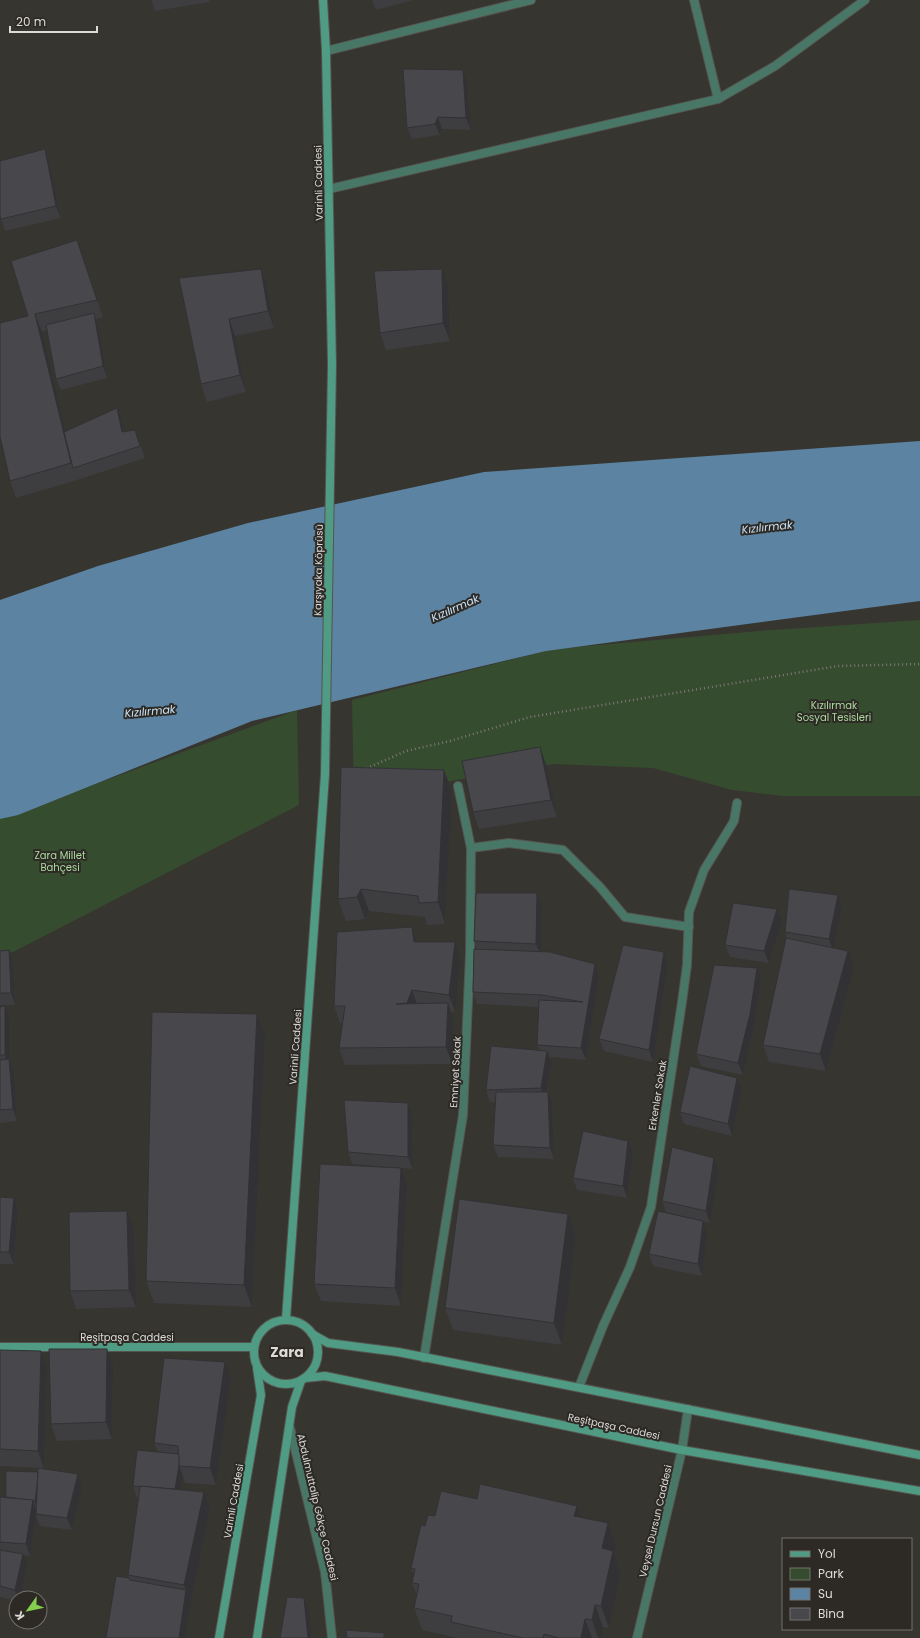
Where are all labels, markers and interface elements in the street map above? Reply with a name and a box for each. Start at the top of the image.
scale bar [10,8,97,34]
text: 20 m [16,13,46,30]
street label: Varinli Caddesi [310,145,327,221]
water label: Kızılırmak [741,516,794,538]
street label: Karşıyaka Köprüsü [310,524,327,616]
water label: Kızılırmak [428,590,483,626]
park label: Kızılırmak Sosyal Tesisleri [797,698,871,725]
water label: Kızılırmak [124,701,177,721]
park label: Zara Millet Bahçesi [34,848,86,875]
street label: Varinli Caddesi [285,1009,306,1085]
street label: Emniyet Sokak [446,1035,465,1108]
street label: Erkenler Sokak [645,1058,671,1131]
street label: Reşitpaşa Caddesi [80,1330,174,1345]
district label: Zara [270,1342,304,1362]
street label: Reşitpaşa Caddesi [567,1409,661,1444]
street label: Abdulmuttalip Gökçe Caddesi [293,1432,342,1582]
street label: Varinli Caddesi [220,1463,247,1540]
street label: Veysel Dursun Caddesi [635,1463,676,1579]
legend [782,1538,912,1630]
text: Yol [818,1545,836,1562]
text: Park [818,1565,845,1582]
text: Su [818,1585,833,1602]
north arrow [8,1590,48,1630]
text: Bina [818,1605,844,1622]
text: K [11,1608,28,1623]

